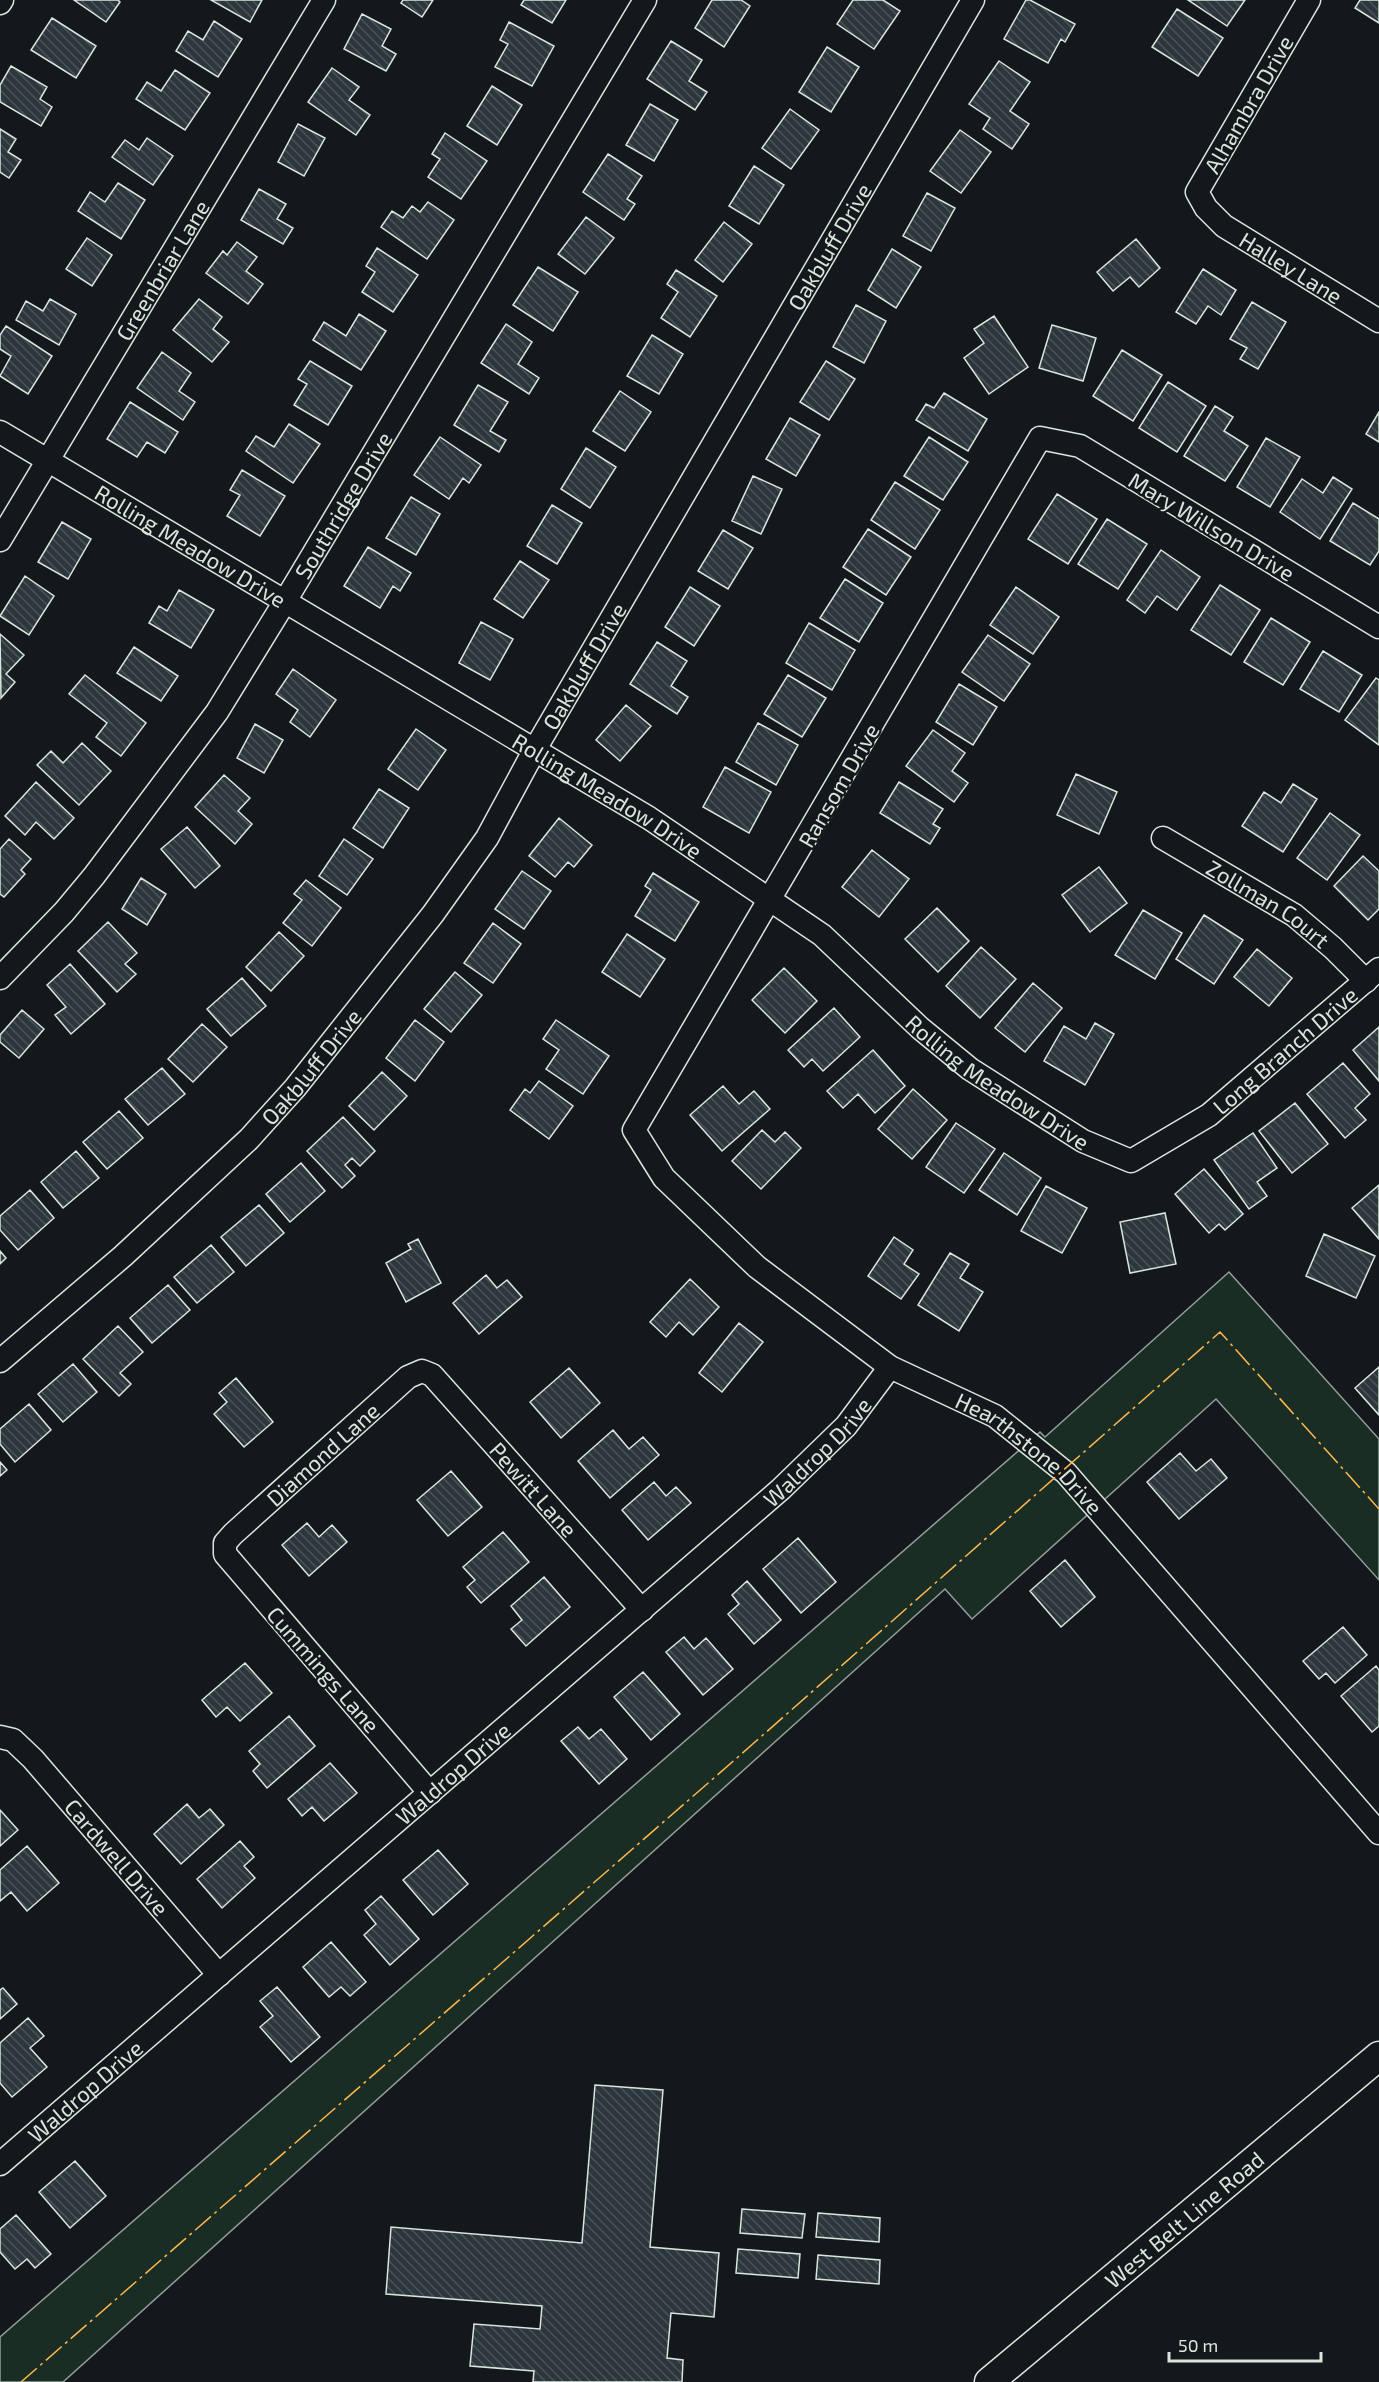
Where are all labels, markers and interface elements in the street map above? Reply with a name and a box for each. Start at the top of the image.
street label: Alhambra Drive [1198,30,1298,178]
street label: Oakbluff Drive [782,178,876,314]
street label: Greenbriar Lane [110,195,214,345]
street label: Halley Lane [1235,226,1347,309]
street label: Southridge Drive [289,427,397,583]
street label: Mary Willson Drive [1124,466,1300,586]
street label: Rolling Meadow Drive [91,479,291,612]
street label: Oakbluff Drive [537,598,631,734]
street label: Ransom Drive [792,719,884,851]
street label: Rolling Meadow Drive [508,727,707,863]
street label: Zollman Court [1202,854,1335,953]
street label: Long Branch Drive [1207,981,1362,1119]
street label: Oakbluff Drive [255,1003,366,1130]
street label: Rolling Meadow Drive [901,1009,1094,1155]
street label: Hearthstone Drive [952,1387,1109,1519]
street label: Waldrop Drive [758,1392,876,1512]
street label: Diamond Lane [261,1397,384,1511]
street label: Pewitt Lane [485,1436,583,1542]
street label: Cummings Lane [262,1601,386,1737]
street label: Waldrop Drive [390,1716,515,1829]
street label: Cardwell Drive [60,1793,175,1920]
street label: Waldrop Drive [22,2034,147,2147]
street label: West Belt Line Road [1099,2145,1269,2293]
scale bar [1169,2325,1320,2363]
text: 50 m [1178,2334,1218,2356]

